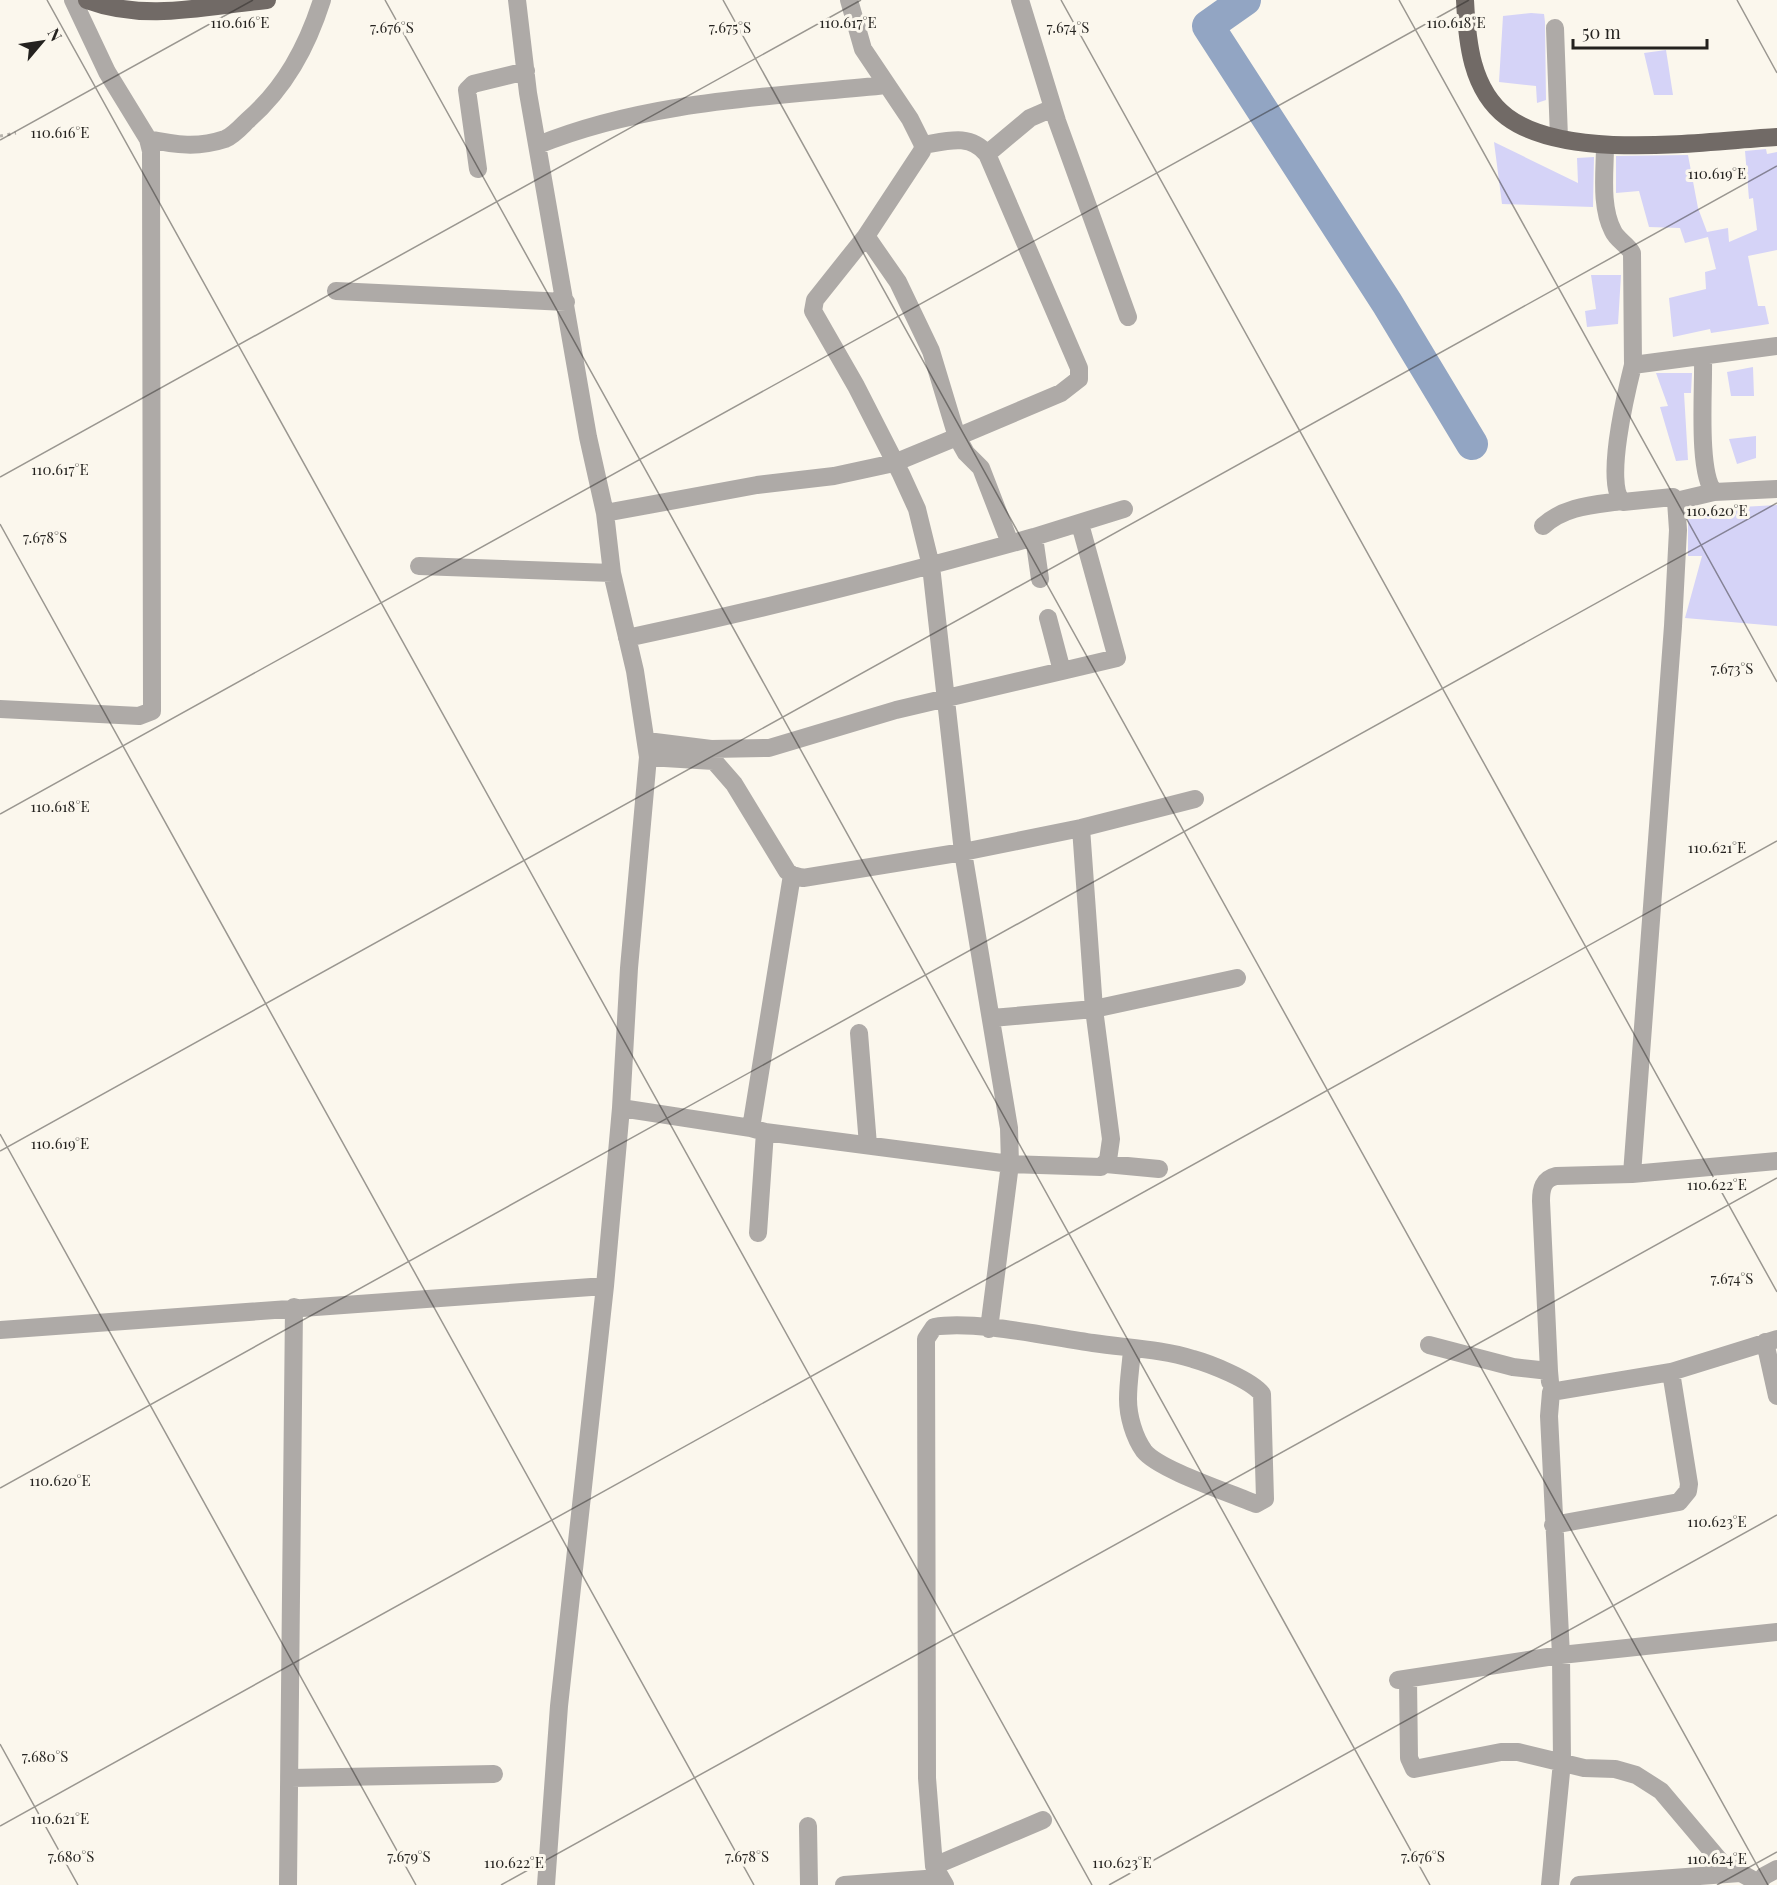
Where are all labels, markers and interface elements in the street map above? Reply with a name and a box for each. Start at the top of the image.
north arrow [12,12,72,72]
text: 110.616°E [211,12,269,32]
text: 110.617°E [819,12,877,32]
text: 110.618°E [1426,12,1486,32]
scale bar [1573,12,1706,50]
text: 7.676°S [370,17,414,37]
text: 7.675°S [709,17,751,37]
text: 7.674°S [1047,17,1089,37]
text: 50 m [1582,20,1621,44]
text: N [44,24,68,45]
text: 110.616°E [31,122,89,142]
text: 110.619°E [1688,163,1746,183]
text: 110.617°E [31,459,89,479]
text: 110.620°E [1686,500,1748,520]
text: 7.678°S [23,527,67,547]
text: 7.673°S [1711,658,1753,678]
text: 110.618°E [30,796,90,816]
text: 110.621°E [1688,837,1746,857]
text: 110.619°E [31,1133,89,1153]
text: 110.622°E [1687,1174,1747,1194]
text: 7.674°S [1711,1268,1753,1288]
text: 110.620°E [29,1470,91,1490]
text: 110.623°E [1687,1511,1747,1531]
text: 7.680°S [22,1746,68,1766]
text: 110.621°E [31,1808,89,1828]
text: 7.680°S [48,1846,94,1866]
text: 7.679°S [387,1846,431,1866]
text: 7.678°S [725,1846,769,1866]
text: 7.676°S [1401,1846,1445,1866]
text: 110.624°E [1687,1848,1747,1868]
text: 110.622°E [484,1852,544,1872]
text: 110.623°E [1092,1852,1152,1872]

